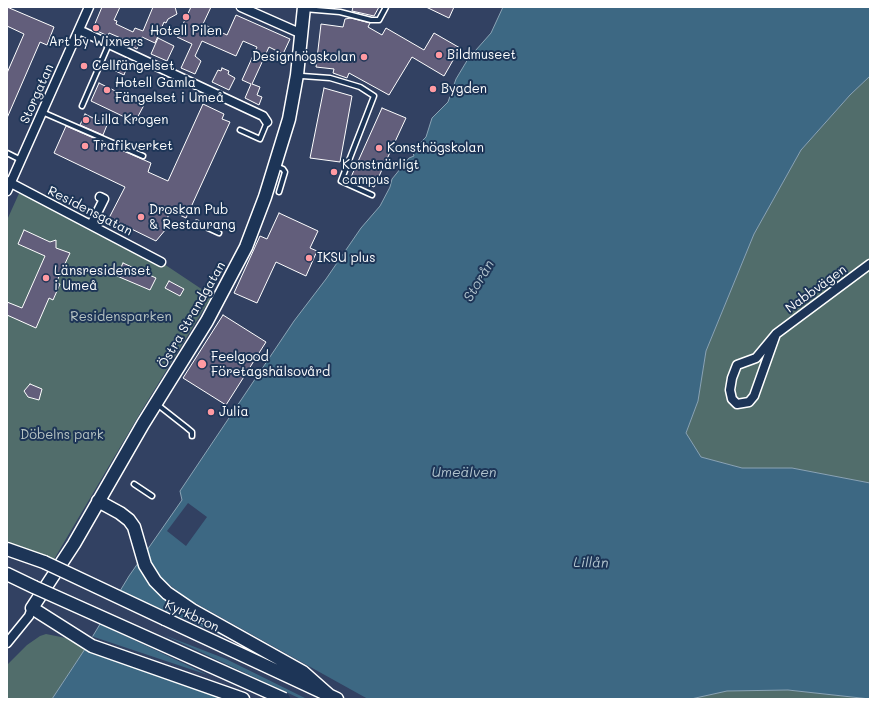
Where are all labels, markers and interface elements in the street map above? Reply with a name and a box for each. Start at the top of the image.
marker: Hotell Pilen [181,12,191,22]
marker: Art by Wixners [91,23,101,33]
place label: Hotell Pilen [150,23,222,39]
place label: Art by Wixners [49,34,143,50]
place label: Bildmuseet [447,47,516,63]
place label: Designhögskolan [252,49,356,65]
marker: Bildmuseet [434,50,444,60]
marker: Designhögskolan [359,52,369,62]
place label: Cellfängelset [92,58,175,74]
marker: Cellfängelset [79,61,89,71]
street label: Storgatan [17,62,57,126]
place label: Hotell Gamla Fängelset i Umeå [115,75,224,106]
place label: Bygden [441,81,487,97]
marker: Bygden [428,84,438,94]
marker: Hotell Gamla Fängelset i Umeå [102,85,112,95]
place label: Lilla Krogen [94,112,169,128]
marker: Lilla Krogen [81,115,91,125]
place label: Trafikverket [93,138,173,154]
place label: Konsthögskolan [387,140,484,156]
marker: Trafikverket [80,141,90,151]
marker: Konsthögskolan [374,143,384,153]
place label: Konstnärligt campus [342,157,419,188]
marker: Konstnärligt campus [329,167,339,177]
street label: Residensgatan [45,183,135,239]
place label: Droskan Pub & Restaurang [149,202,236,233]
marker: Droskan Pub & Restaurang [136,212,146,222]
place label: IKSU plus [317,250,375,266]
marker: IKSU plus [304,253,314,263]
water label: Storån [460,257,498,305]
street label: Östra Strandgatan [155,259,229,371]
street label: Nabbvägen [782,262,850,316]
place label: Länsresidenset i Umeå [54,263,151,294]
marker: Länsresidenset i Umeå [41,273,51,283]
park label: Residensparken [70,309,172,325]
place label: Feelgood Företagshälsovård [211,349,330,380]
marker: Feelgood Företagshälsovård [196,358,208,370]
place label: Julia [219,404,249,420]
marker: Julia [206,407,216,417]
park label: Döbelns park [20,427,104,443]
water label: Umeälven [431,465,497,481]
water label: Lillån [573,554,609,572]
street label: Kyrkbron [163,597,221,635]

